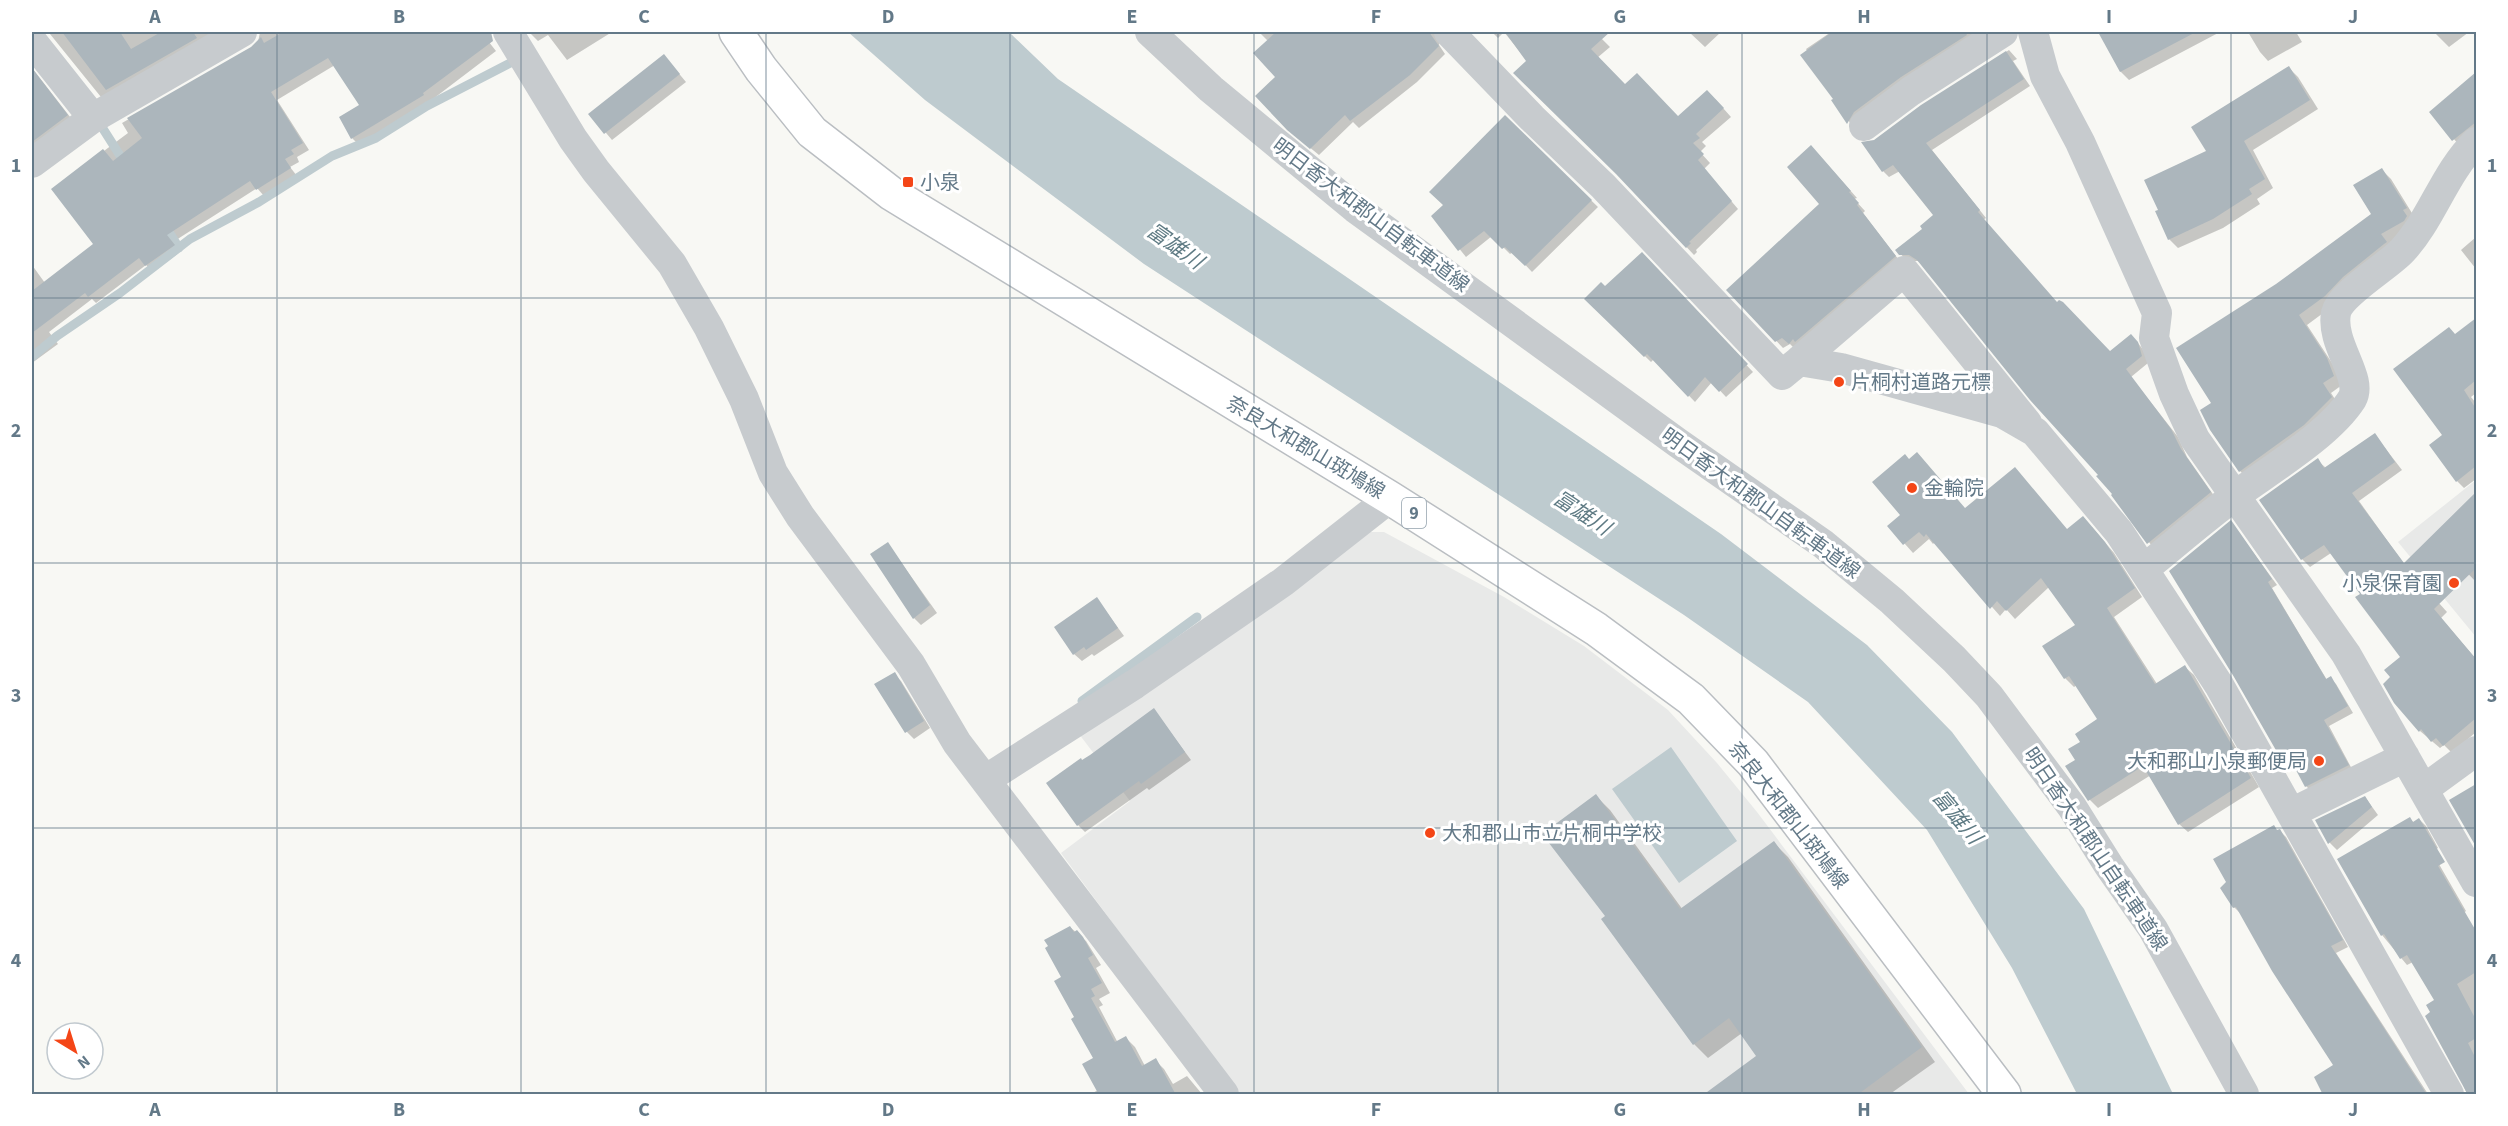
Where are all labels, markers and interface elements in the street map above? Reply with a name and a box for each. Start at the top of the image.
text: A [148,3,161,31]
text: B [393,3,405,31]
text: C [638,3,650,31]
text: D [882,3,894,31]
text: E [1127,3,1137,31]
text: F [1371,3,1381,31]
text: G [1614,3,1626,31]
text: H [1857,3,1871,31]
text: I [2106,3,2112,31]
text: J [2348,3,2358,31]
street label: 明日香大和郡山自転車道線 [1266,132,1475,299]
text: 1 [11,152,21,180]
text: 1 [2487,152,2497,180]
place label: 小泉 [920,169,960,197]
marker: 小泉 [901,175,915,189]
water label: 富雄川 [1141,216,1211,278]
place label: 片桐村道路元標 [1851,369,1991,397]
marker: 片桐村道路元標 [1832,375,1846,389]
street label: 奈良大和郡山斑鳩線 [1221,390,1390,506]
text: 2 [11,417,21,445]
text: 2 [2487,417,2497,445]
street label: 明日香大和郡山自転車道線 [1655,422,1866,586]
place label: 金輪院 [1924,475,1984,503]
marker: 金輪院 [1905,481,1919,495]
water label: 富雄川 [1547,483,1618,544]
road number: 9 [1402,498,1426,528]
place label: 小泉保育園 [2342,570,2442,598]
marker: 小泉保育園 [2447,576,2461,590]
text: 3 [11,682,21,710]
text: 3 [2487,682,2497,710]
street label: 奈良大和郡山斑鳩線 [1722,736,1855,895]
street label: 明日香大和郡山自転車道線 [2016,742,2174,957]
place label: 大和郡山小泉郵便局 [2127,748,2307,776]
marker: 大和郡山小泉郵便局 [2312,754,2326,768]
water label: 富雄川 [1925,783,1990,852]
place label: 大和郡山市立片桐中学校 [1442,820,1662,848]
marker: 大和郡山市立片桐中学校 [1423,826,1437,840]
text: 4 [11,947,22,975]
text: 4 [2487,947,2498,975]
north arrow [45,1021,105,1081]
text: N [73,1050,95,1074]
text: A [148,1096,161,1124]
text: B [393,1096,405,1124]
text: C [638,1096,650,1124]
text: D [882,1096,894,1124]
text: E [1127,1096,1137,1124]
text: F [1371,1096,1381,1124]
text: G [1614,1096,1626,1124]
text: H [1857,1096,1871,1124]
text: I [2106,1096,2112,1124]
text: J [2348,1096,2358,1124]

